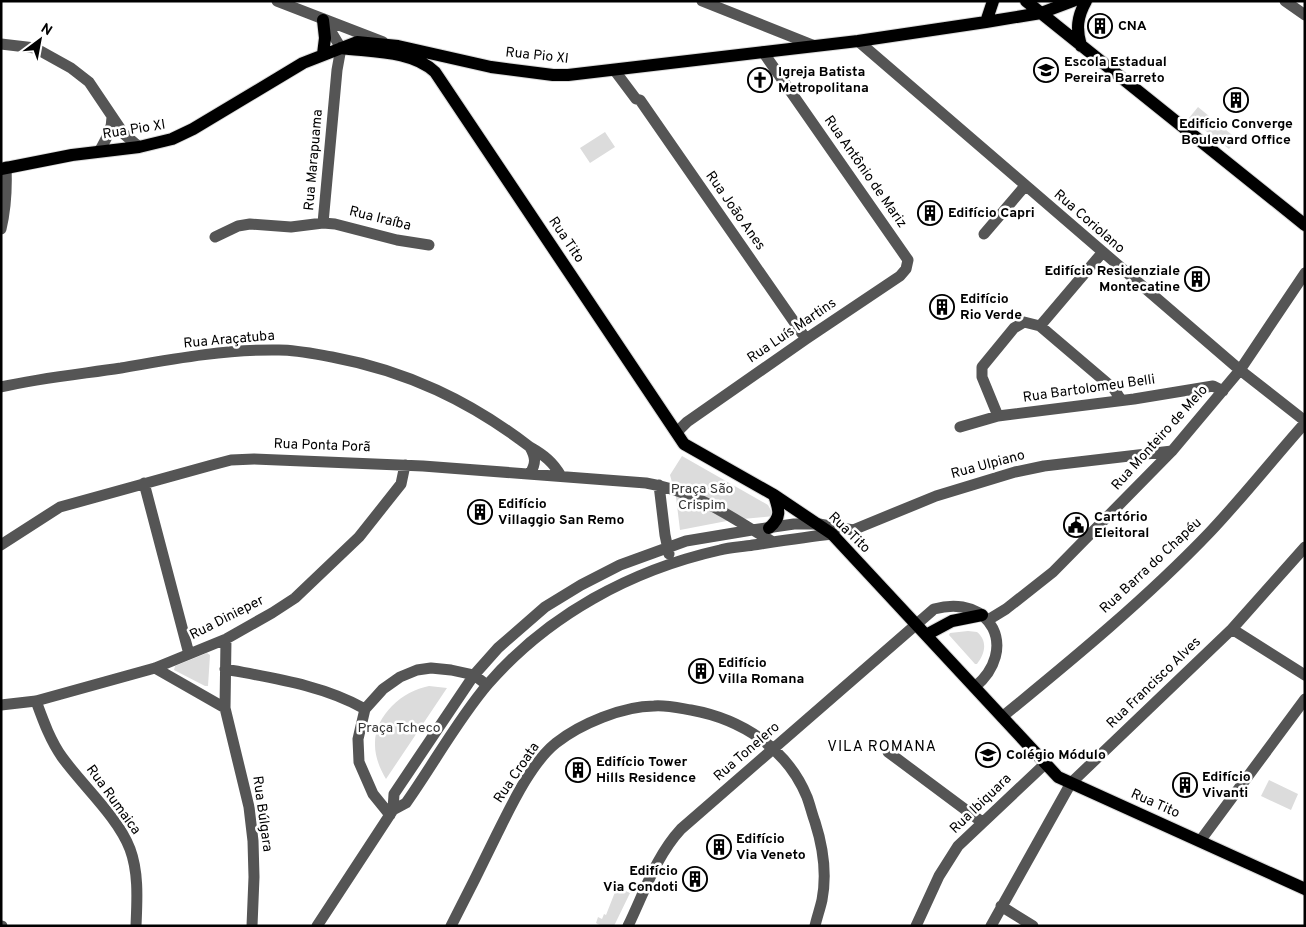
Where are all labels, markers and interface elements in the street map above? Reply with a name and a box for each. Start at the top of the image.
building icon: CNA [1087,13,1113,39]
north arrow [15,15,65,65]
place label: CNA [1118,18,1147,35]
text: N [37,20,55,40]
street label: Rua Pio XI [505,44,569,68]
place label: Escola Estadual Pereira Barreto [1064,54,1167,87]
school or university icon: Escola Estadual Pereira Barreto [1033,57,1059,83]
place label: Igreja Batista Metropolitana [778,64,869,97]
church icon: Igreja Batista Metropolitana [747,67,773,93]
building icon: Edifício Converge Boulevard Office [1223,87,1249,113]
street label: Rua Marapuama [301,109,327,211]
street label: Rua Antônio de Mariz [820,113,910,231]
place label: Edifício Converge Boulevard Office [1179,116,1293,149]
street label: Rua Pio XI [101,117,167,143]
street label: Rua João Anes [701,168,769,254]
street label: Rua Coriolano [1050,187,1128,258]
building icon: Edifício Capri [917,200,943,226]
street label: Rua Iraíba [347,203,413,235]
place label: Edifício Capri [948,205,1035,222]
street label: Rua Tito [544,214,588,266]
place label: Edifício Residenziale Montecatine [1045,263,1180,296]
building icon: Edifício Residenziale Montecatine [1184,266,1210,292]
place label: Edifício Rio Verde [960,291,1022,324]
building icon: Edifício Rio Verde [929,294,955,320]
street label: Rua Luís Martins [744,295,840,367]
street label: Rua Araçatuba [183,328,275,352]
street label: Rua Bartolomeu Belli [1022,371,1156,407]
street label: Rua Monteiro de Melo [1108,382,1212,494]
street label: Rua Ponta Porã [273,436,371,456]
street label: Rua Ulpiano [949,447,1027,483]
park label: Praça São Crispim [671,481,734,514]
place label: Edifício Villaggio San Remo [498,496,625,529]
building icon: Edifício Villaggio San Remo [467,499,493,525]
street label: Rua Tito [824,509,874,557]
place label: Cartório Eleitoral [1094,509,1149,542]
public building icon: Cartório Eleitoral [1063,512,1089,538]
street label: Rua Barra do Chapéu [1097,514,1205,618]
street label: Rua Dinieper [187,592,268,644]
street label: Rua Francisco Alves [1103,634,1205,732]
place label: Edifício Villa Romana [718,655,804,688]
building icon: Edifício Villa Romana [688,658,714,684]
street label: Rua Tonelero [711,719,784,785]
park label: Praça Tcheco [357,720,441,737]
district label: VILA ROMANA [827,738,937,757]
street label: Rua Croata [490,739,544,807]
school or university icon: Colégio Módulo [975,742,1001,768]
place label: Colégio Módulo [1006,747,1106,764]
place label: Edifício Tower Hills Residence [596,754,696,787]
building icon: Edifício Tower Hills Residence [565,757,591,783]
street label: Rua Rumaica [82,762,144,838]
place label: Edifício Vivanti [1202,769,1251,802]
street label: Rua Ibiquara [947,770,1015,838]
building icon: Edifício Vivanti [1172,772,1198,798]
street label: Rua Búlgara [248,775,276,853]
street label: Rua Tito [1128,786,1182,822]
place label: Edifício Via Veneto [736,831,806,864]
building icon: Edifício Via Veneto [706,834,732,860]
place label: Edifício Via Condoti [603,863,678,896]
building icon: Edifício Via Condoti [682,866,708,892]

